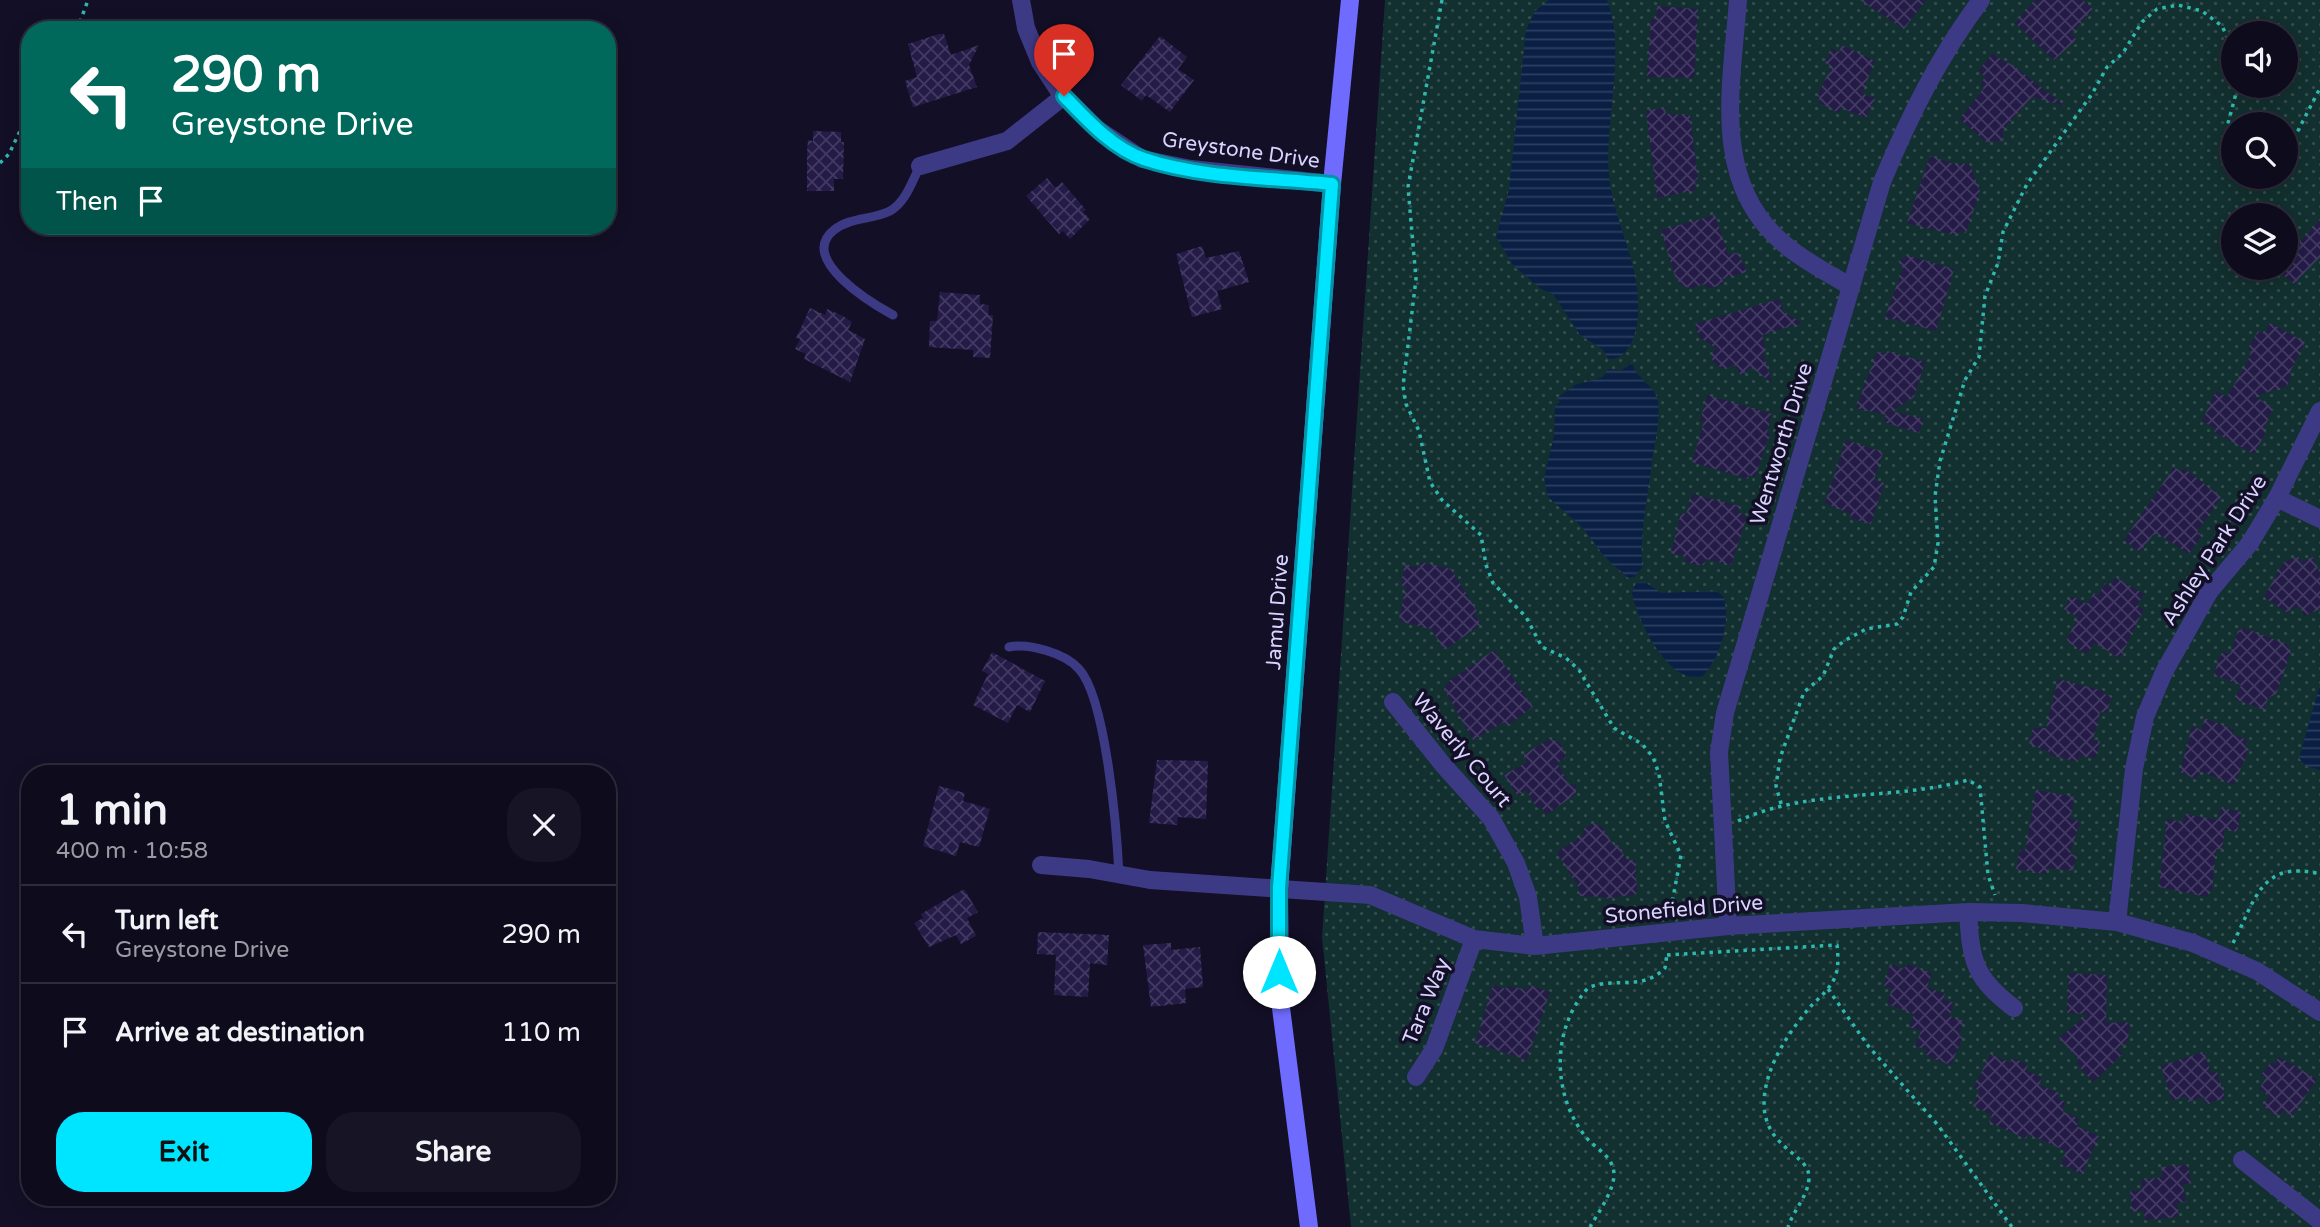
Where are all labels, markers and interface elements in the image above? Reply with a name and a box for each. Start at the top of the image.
map controls [2221,21,2298,280]
button: sound [2221,21,2298,98]
pin [1034,24,1094,96]
icon: arrive [1045,35,1083,73]
text: 290 m [171,46,321,105]
icon: left [56,49,147,140]
text: Greystone Drive [171,106,414,144]
button: search [2221,112,2298,189]
street label: Greystone Drive [1160,127,1322,174]
icon: arrive [132,182,170,220]
text: Then [56,186,118,217]
button: layers [2221,203,2298,280]
street label: Wentworth Drive [1745,360,1818,528]
street label: Ashley Park Drive [2156,470,2272,630]
street label: Jamul Drive [1261,553,1294,671]
street label: Waverly Court [1407,688,1516,812]
text: 1 min [56,785,168,836]
button: close [507,788,581,862]
text: 400 m · 10:58 [56,837,208,865]
street label: Stonefield Drive [1604,890,1764,929]
text: Turn left [115,905,218,936]
icon: left [56,915,94,953]
text: 290 m [501,919,581,950]
position arrow [1242,935,1316,1009]
text: Greystone Drive [115,936,289,964]
street label: Tara Way [1398,954,1455,1048]
icon: arrive [56,1013,94,1051]
text: Arrive at destination [115,1017,365,1048]
text: 110 m [501,1017,581,1048]
button: Exit [56,1112,312,1192]
button: Share [326,1112,581,1192]

